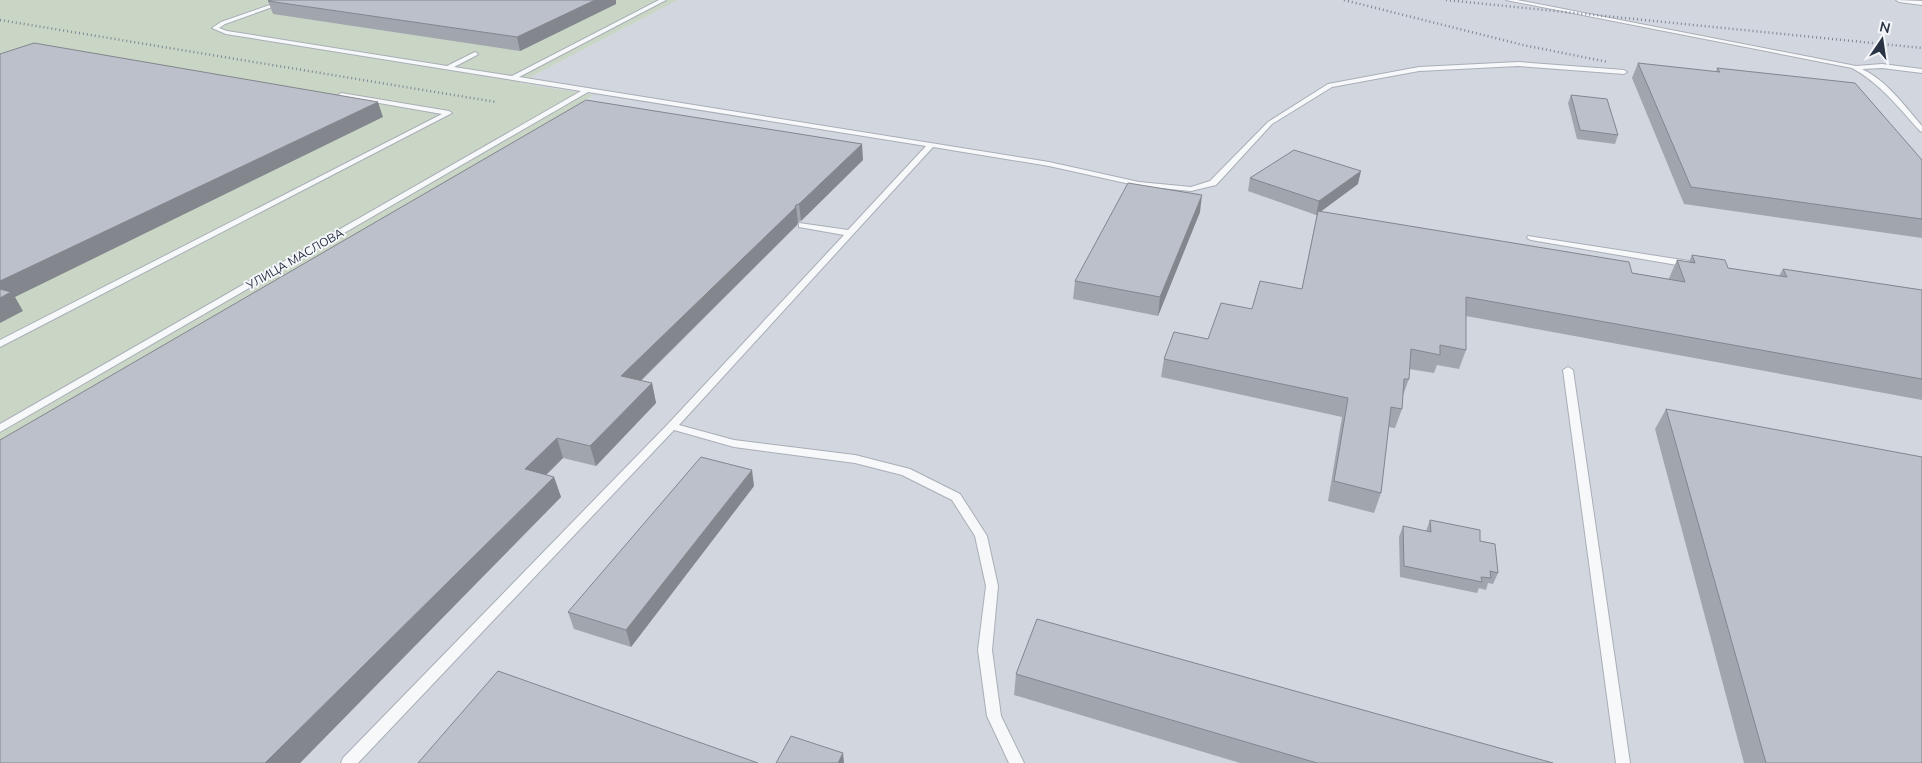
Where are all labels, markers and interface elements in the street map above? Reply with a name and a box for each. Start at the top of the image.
north arrow [1857,15,1907,65]
text: N [1878,17,1892,37]
street label: УЛИЦА МАСЛОВА [243,224,346,293]

